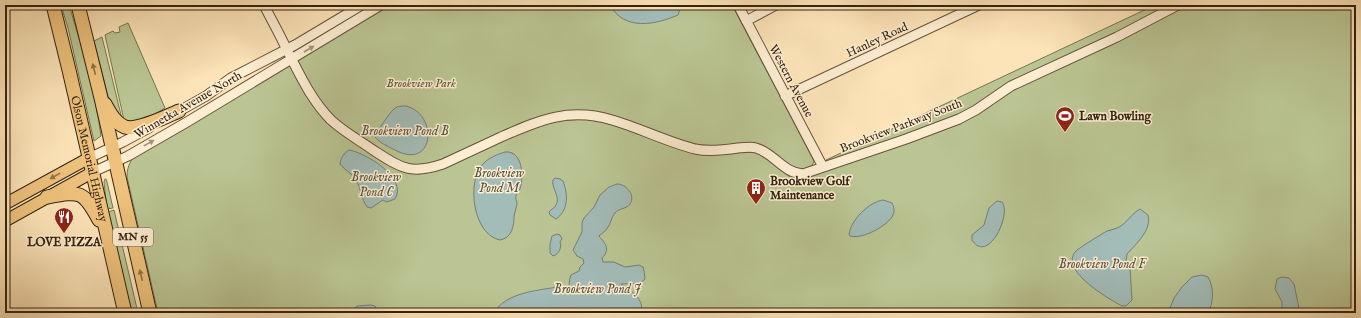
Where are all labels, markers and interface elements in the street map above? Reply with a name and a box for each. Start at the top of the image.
street label: Hanley Road [844,19,911,61]
street label: Western Avenue [766,42,817,120]
one-way arrow [304,45,315,52]
one-way arrow [90,62,96,75]
street label: Winnetka Avenue North [131,68,245,142]
park label: Brookview Park [386,76,456,91]
street label: Olson Memorial Highway [68,94,111,223]
street label: Brookview Parkway South [838,96,965,156]
sports icon: Lawn Bowling [1054,105,1076,133]
place label: Lawn Bowling [1078,109,1151,125]
water label: Brookview Pond B [361,123,449,140]
one-way arrow [143,140,155,146]
water label: Brookview Pond M [474,165,524,197]
water label: Brookview Pond C [351,169,401,201]
one-way arrow [49,173,61,180]
place label: Brookview Golf Maintenance [770,174,852,203]
building icon: Brookview Golf Maintenance [745,177,767,205]
restaurant icon: LOVE PIZZA [53,206,75,234]
road number: MN 55 [113,228,153,246]
place label: LOVE PIZZA [26,235,102,250]
water label: Brookview Pond F [1058,256,1147,273]
one-way arrow [138,269,144,281]
water label: Brookview Pond J [554,281,641,298]

